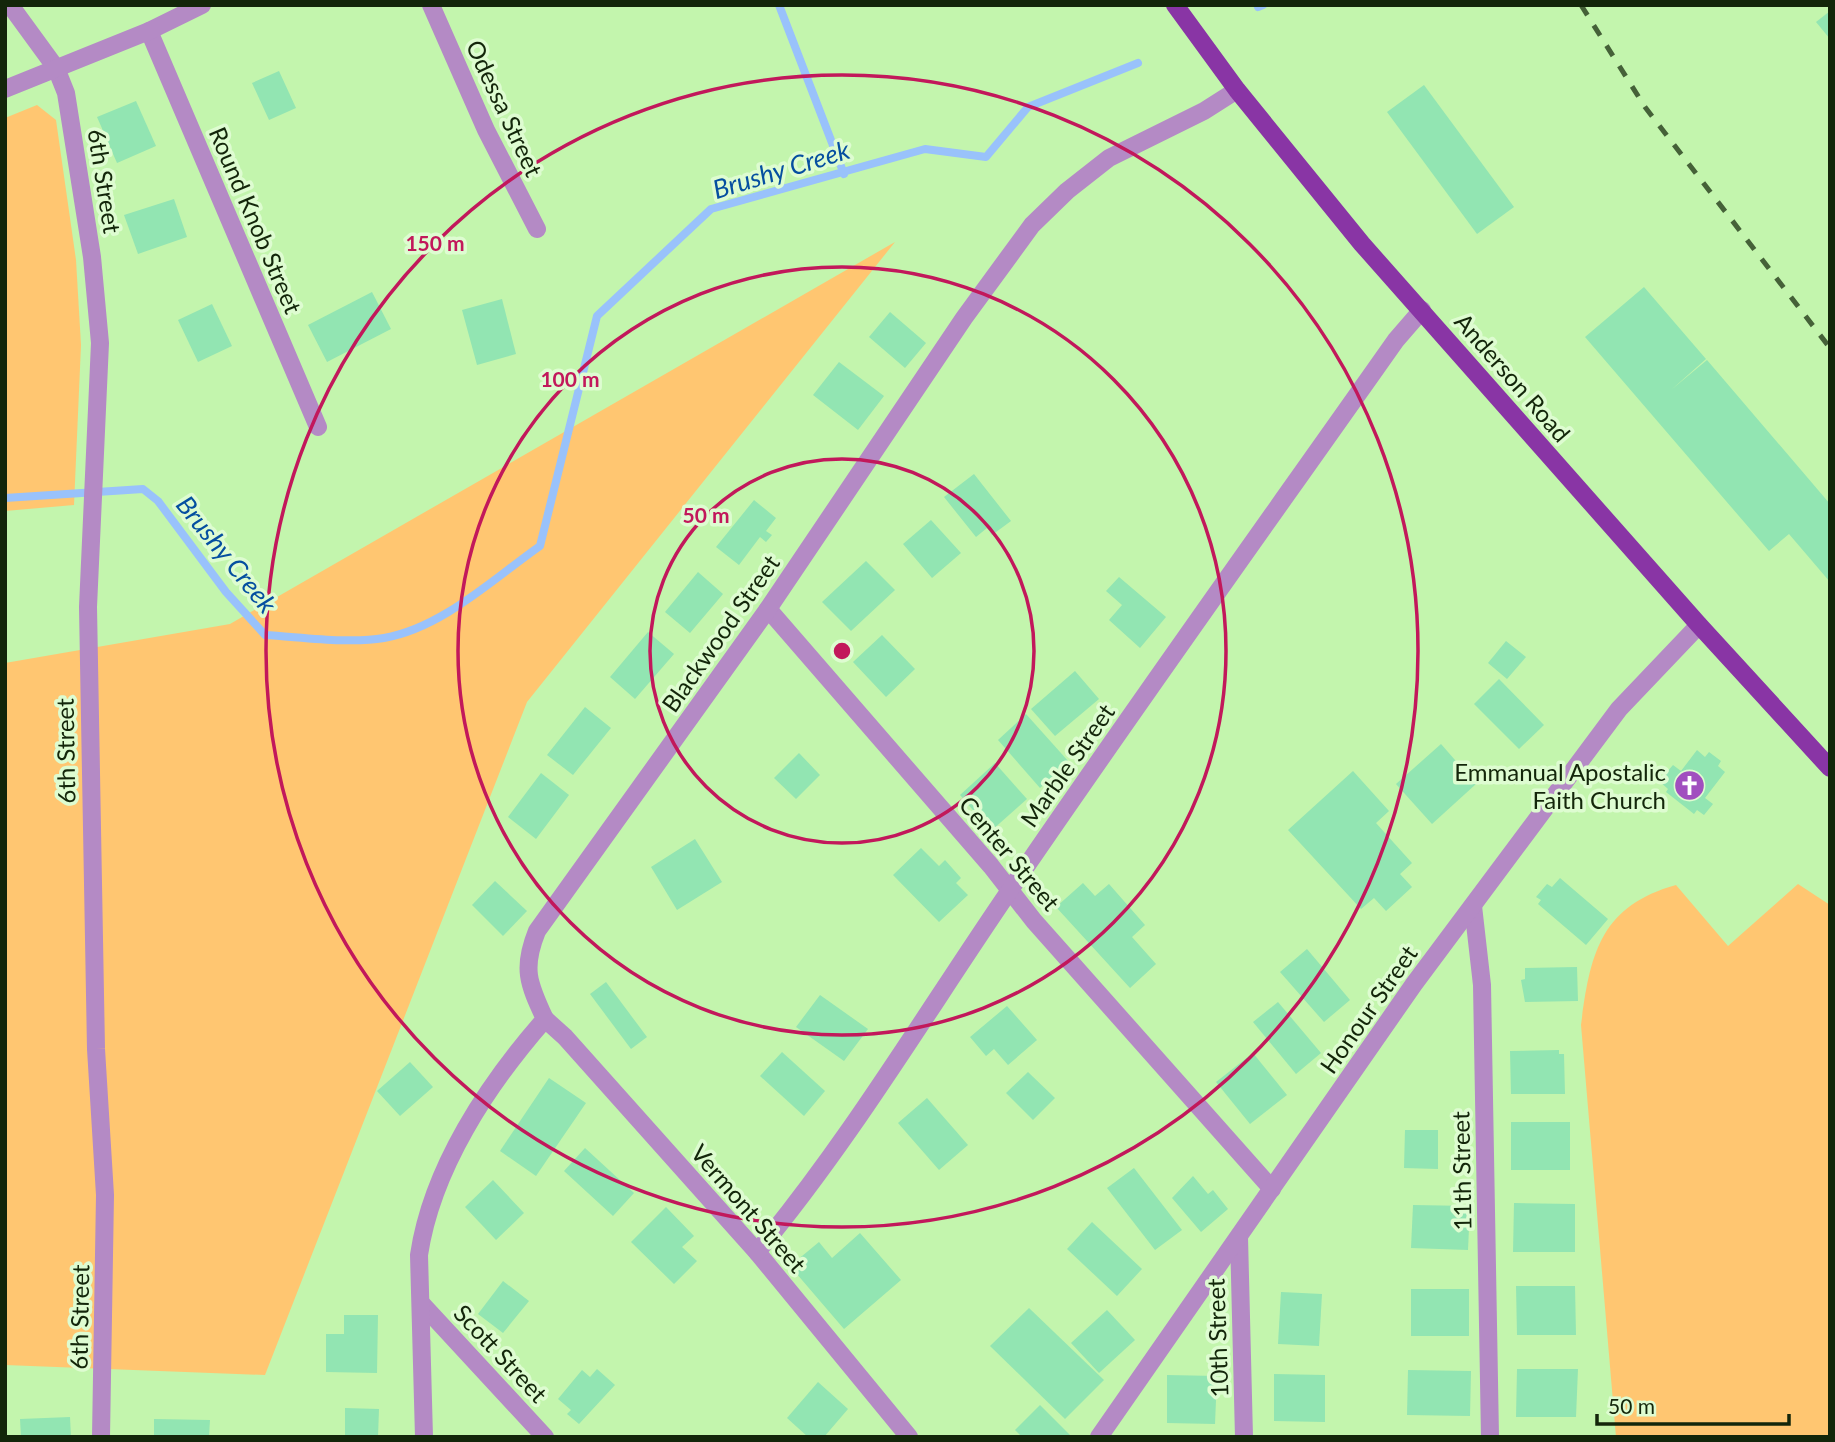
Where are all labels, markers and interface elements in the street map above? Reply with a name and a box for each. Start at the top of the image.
street label: Odessa Street [461,35,549,181]
street label: Round Knob Street [204,122,309,318]
street label: 6th Street [82,127,128,236]
water label: Brushy Creek [709,133,854,205]
text: 150 m [405,230,465,255]
street label: Anderson Road [1449,307,1577,447]
text: 100 m [540,366,600,391]
water label: Brushy Creek [170,489,284,620]
text: 50 m [682,502,730,527]
street label: Blackwood Street [655,549,785,717]
centre of rings [830,639,854,663]
street label: 6th Street [50,698,80,804]
street label: Marble Street [1014,698,1120,832]
place label: Emmanual Apostalic Faith Church [1454,757,1666,814]
church icon: Emmanual Apostalic Faith Church [1672,768,1706,802]
street label: Center Street [954,790,1067,916]
street label: Honour Street [1313,939,1423,1079]
street label: 11th Street [1445,1111,1477,1231]
street label: Vermont Street [685,1138,813,1278]
street label: 6th Street [64,1264,94,1370]
street label: 10th Street [1200,1278,1234,1398]
street label: Scott Street [448,1298,554,1408]
scale bar [1597,1382,1790,1426]
text: 50 m [1608,1393,1655,1418]

